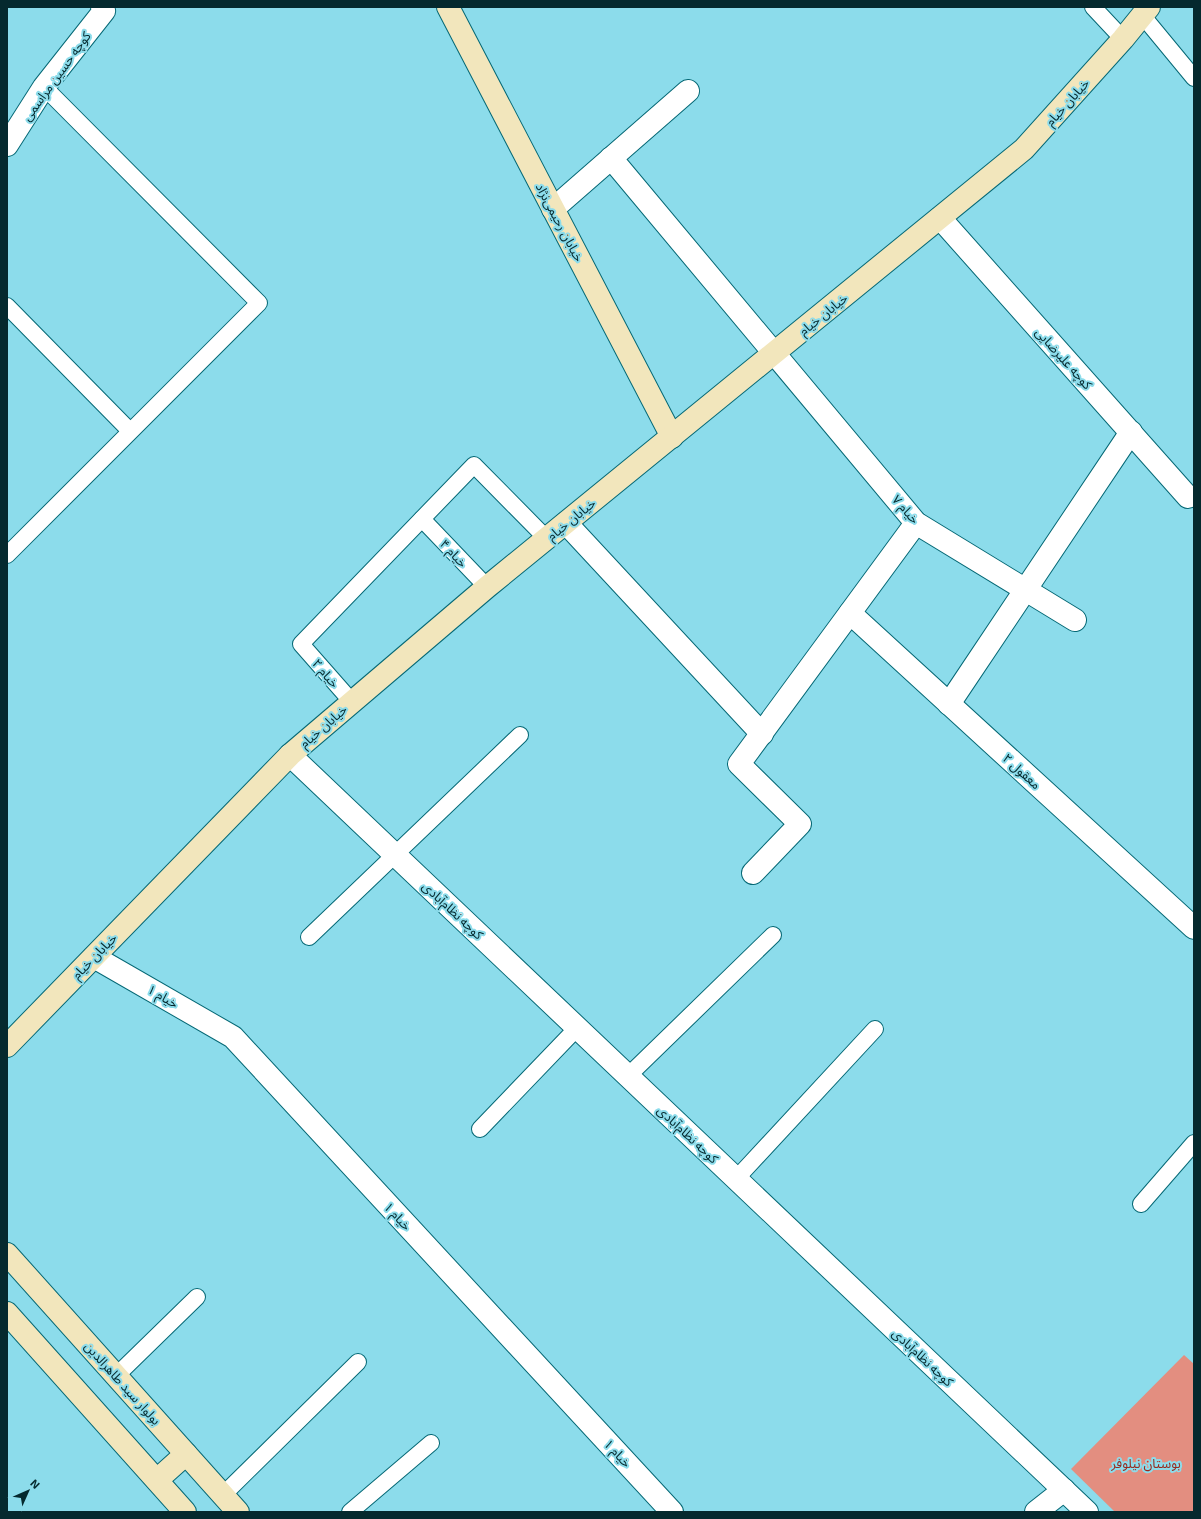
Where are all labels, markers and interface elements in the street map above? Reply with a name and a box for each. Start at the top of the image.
street label: کوچه حسین مراسمی [18,28,96,125]
street label: خیابان خیام [1042,75,1094,130]
street label: خیابان رحیمی‌نژاد [532,180,588,265]
street label: خیابان خیام [795,289,852,340]
street label: کوچه علیرضایی [1031,324,1096,394]
street label: خیام ۷ [888,491,923,528]
street label: خیابان خیام [543,494,600,545]
street label: خیام ۴ [435,536,471,572]
street label: خیام ۲ [308,655,343,692]
street label: خیابان خیام [296,701,352,753]
street label: معقول ۲ [999,750,1044,793]
street label: کوچه نظام‌آبادی [418,878,487,944]
street label: خیابان خیام [68,929,122,984]
street label: خیام ۱ [144,981,182,1013]
street label: کوچه نظام‌آبادی [653,1102,722,1168]
street label: خیام ۱ [379,1199,415,1235]
street label: کوچه نظام‌آبادی [888,1325,957,1391]
street label: بولوار سید طاهرالدین [81,1338,165,1429]
street label: خیام ۱ [599,1436,635,1472]
park label: بوستان نیلوفر [1110,1455,1181,1472]
north arrow [8,1471,48,1511]
text: N [28,1476,43,1491]

